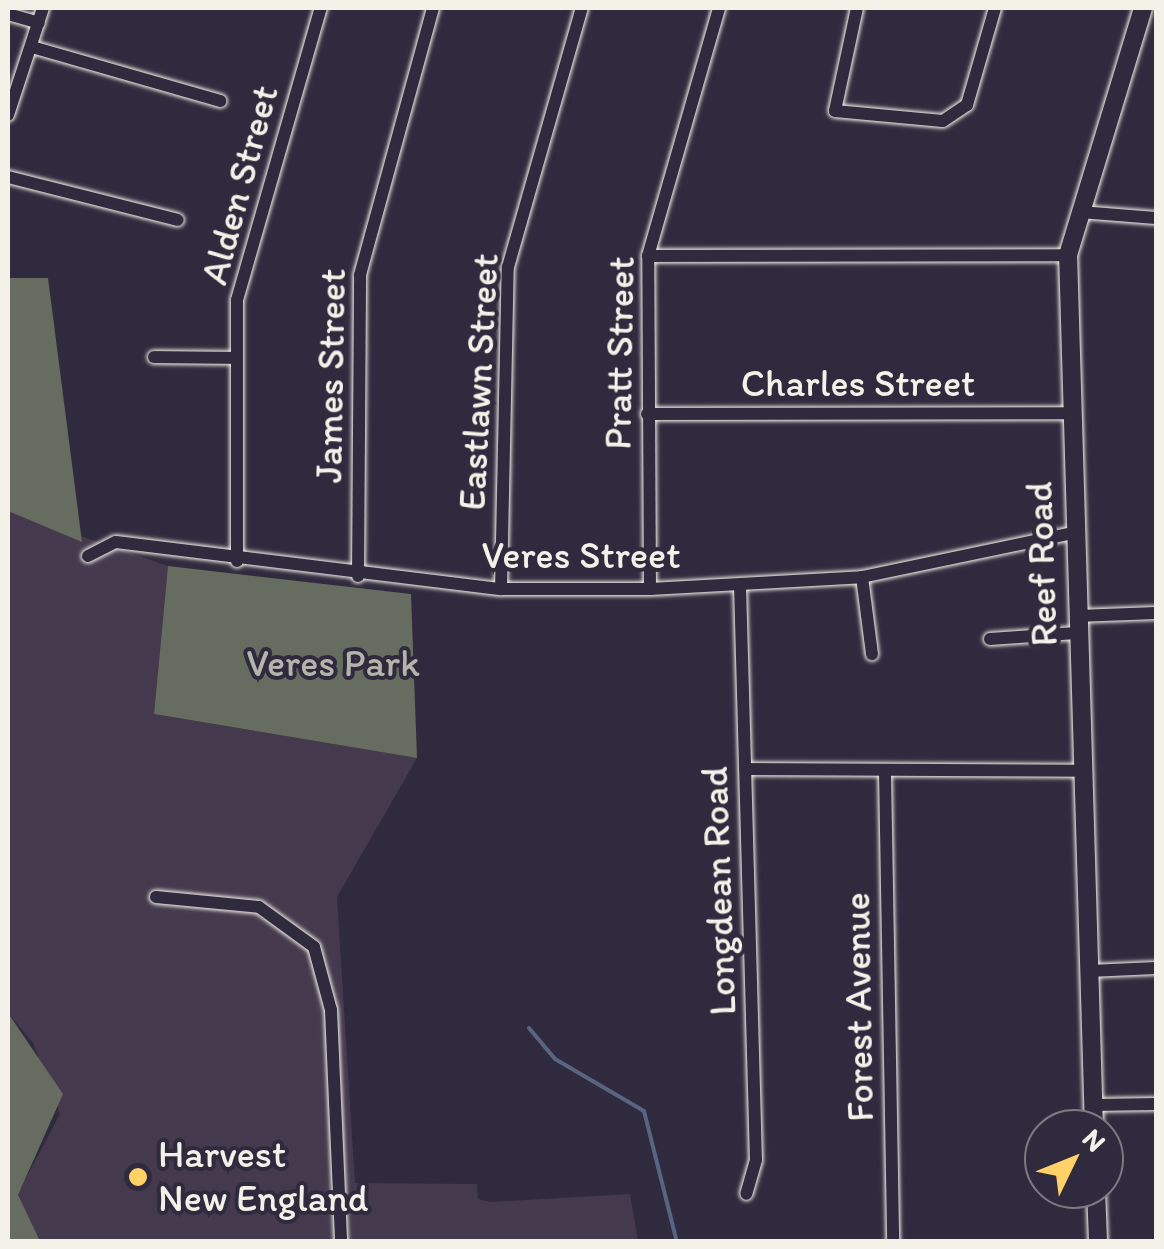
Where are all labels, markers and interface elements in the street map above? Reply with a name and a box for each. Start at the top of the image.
street label: Alden Street [192,81,288,289]
street label: Eastlawn Street [450,253,508,511]
street label: Pratt Street [596,256,644,450]
street label: James Street [306,269,356,483]
street label: Charles Street [741,361,975,407]
street label: Reef Road [1016,481,1068,647]
street label: Veres Street [482,533,680,579]
park label: Veres Park [247,641,419,687]
street label: Longdean Road [692,765,746,1017]
street label: Forest Avenue [834,892,884,1122]
north arrow [1024,1109,1124,1209]
text: N [1076,1121,1113,1158]
place label: Harvest New England [158,1132,370,1222]
marker: Harvest New England [127,1166,149,1188]

